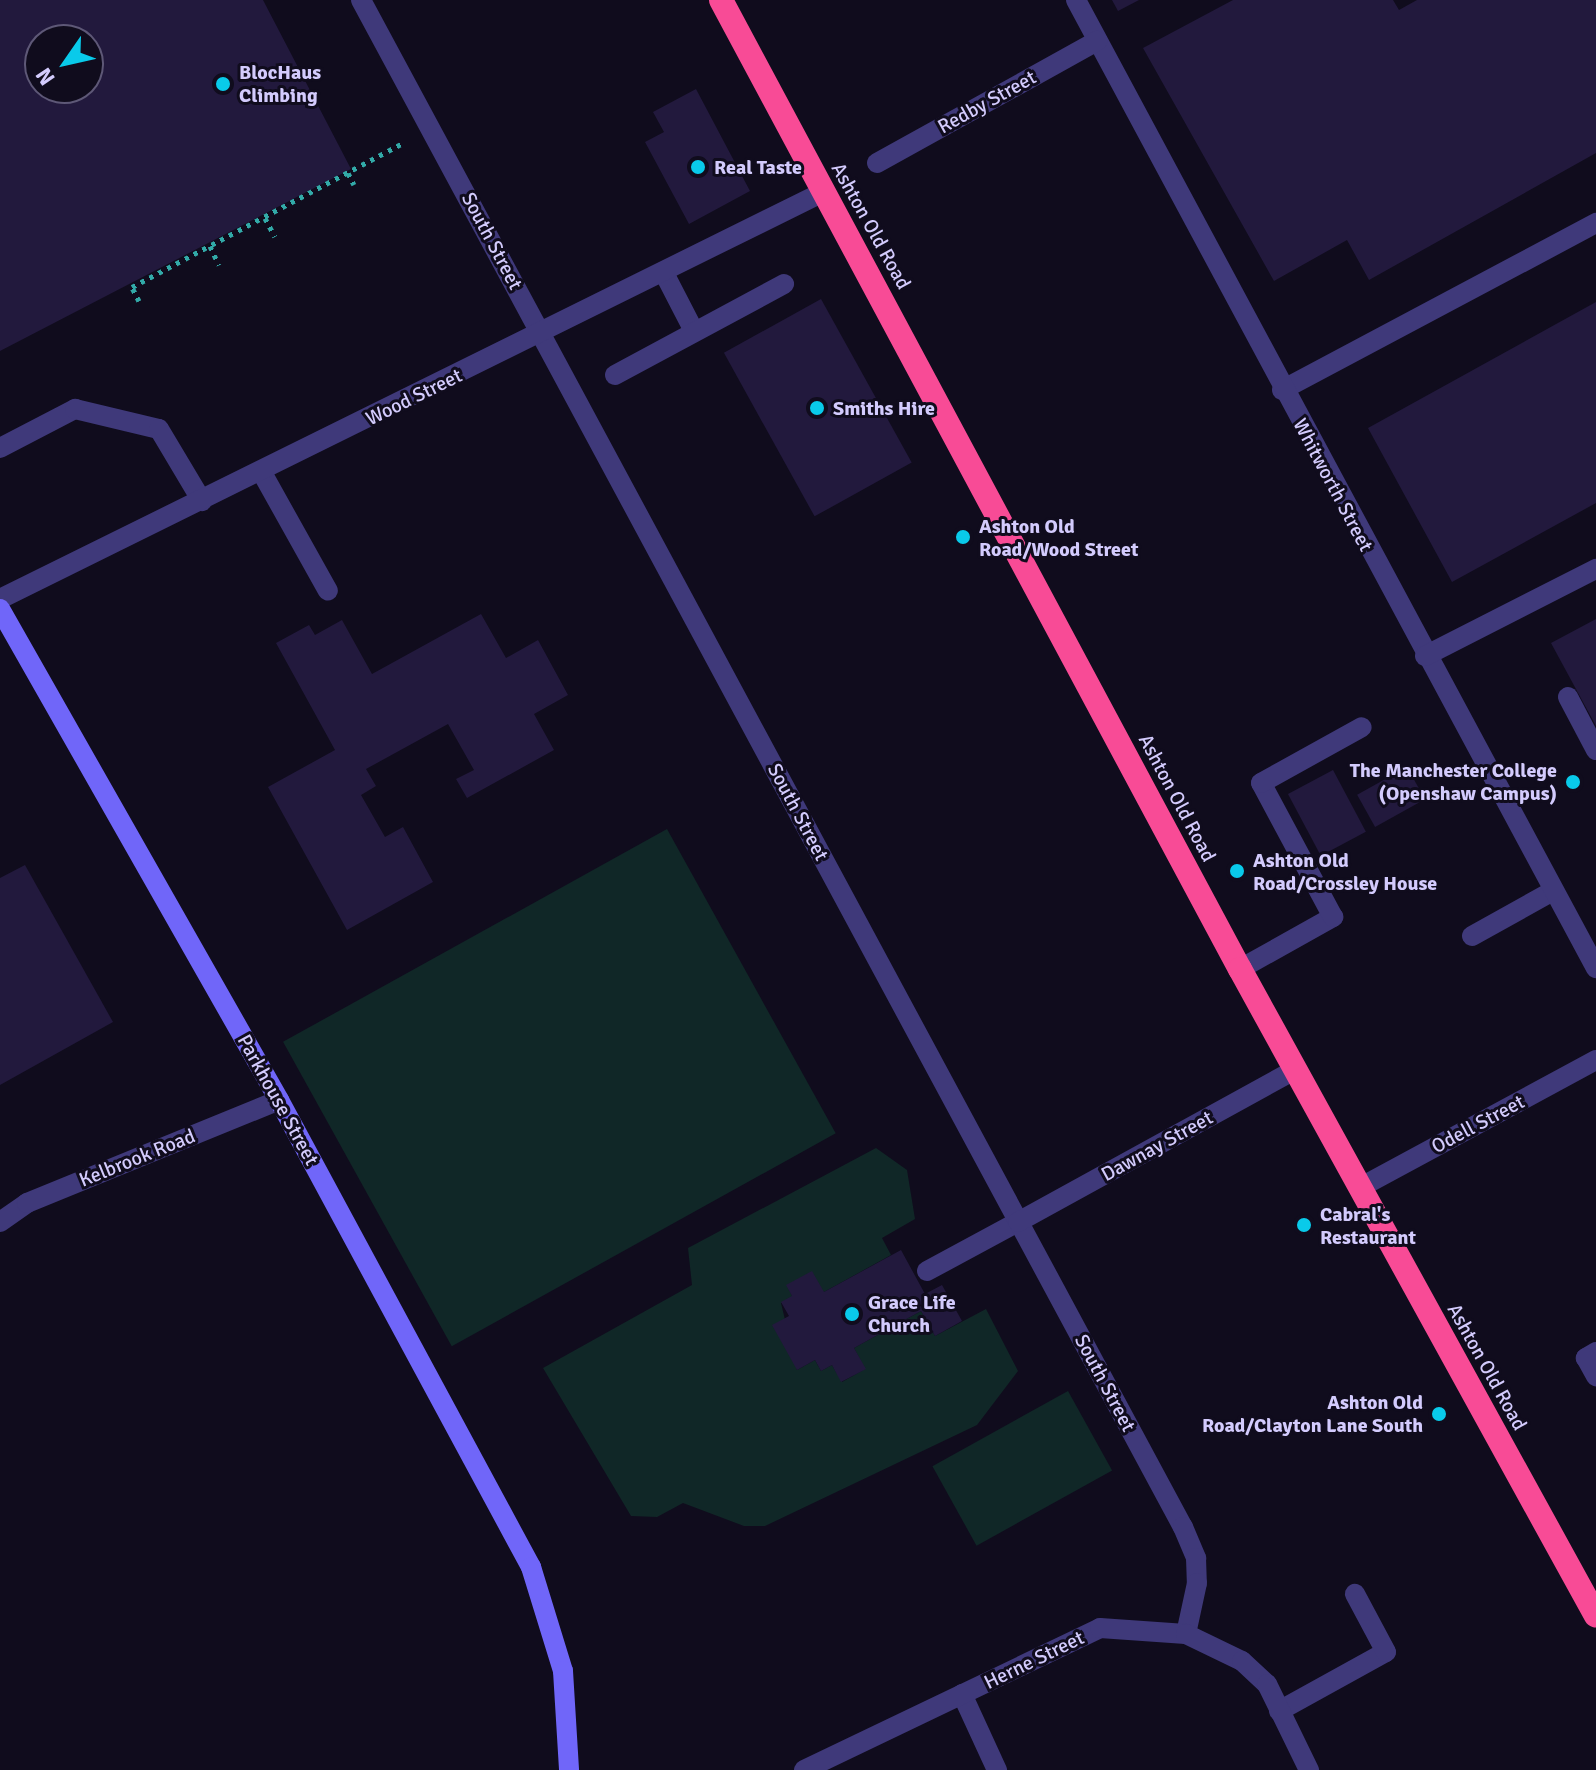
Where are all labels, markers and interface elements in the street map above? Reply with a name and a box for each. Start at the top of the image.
north arrow [24,24,104,104]
place label: BlocHaus Climbing [239,60,321,107]
text: N [30,63,61,90]
street label: Redby Street [934,65,1040,139]
marker: BlocHaus Climbing [214,75,232,93]
place label: Real Taste [714,155,802,179]
marker: Real Taste [689,158,707,176]
street label: Ashton Old Road [826,158,916,294]
street label: South Street [456,188,528,294]
street label: Wood Street [362,363,466,431]
place label: Smiths Hire [833,396,935,420]
marker: Smiths Hire [808,399,826,417]
street label: Whitworth Street [1288,414,1378,556]
place label: Ashton Old Road/Wood Street [979,514,1138,561]
marker: Ashton Old Road/Wood Street [954,528,972,546]
street label: Ashton Old Road [1133,730,1221,866]
place label: The Manchester College (Openshaw Campus) [1350,758,1557,805]
street label: South Street [762,759,834,865]
marker: The Manchester College (Openshaw Campus) [1564,773,1582,791]
place label: Ashton Old Road/Crossley House [1253,848,1437,895]
marker: Ashton Old Road/Crossley House [1228,862,1246,880]
street label: Parkhouse Street [232,1030,324,1170]
street label: Odell Street [1427,1090,1529,1158]
street label: Dawnay Street [1097,1105,1217,1187]
street label: Kelbrook Road [75,1124,199,1192]
place label: Cabral's Restaurant [1320,1202,1416,1249]
marker: Cabral's Restaurant [1295,1216,1313,1234]
place label: Grace Life Church [868,1290,956,1337]
street label: Ashton Old Road [1442,1299,1532,1435]
marker: Grace Life Church [843,1305,861,1323]
street label: South Street [1069,1330,1141,1436]
place label: Ashton Old Road/Clayton Lane South [1202,1390,1423,1437]
marker: Ashton Old Road/Clayton Lane South [1430,1405,1448,1423]
street label: Herne Street [980,1625,1088,1695]

